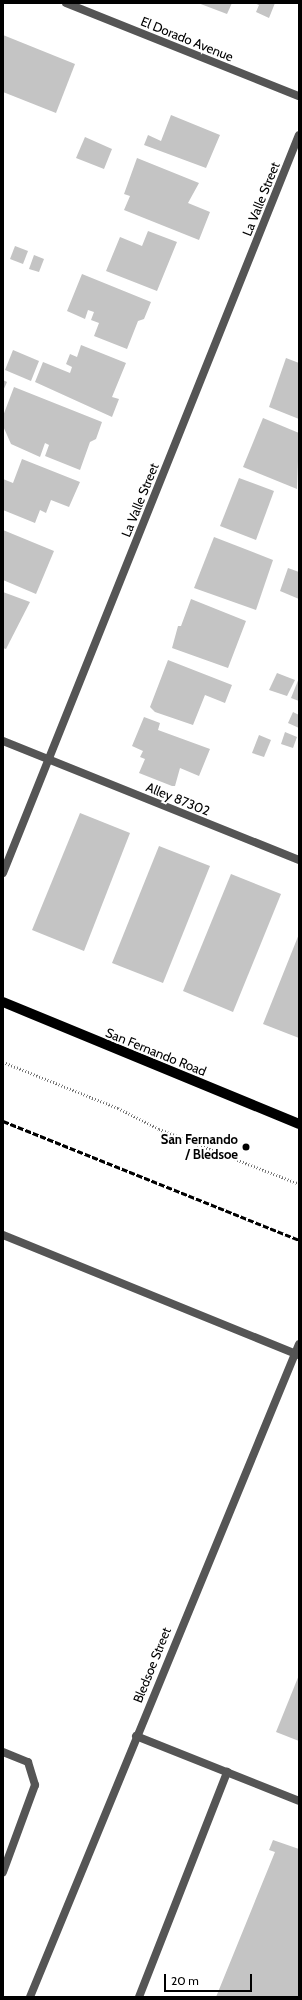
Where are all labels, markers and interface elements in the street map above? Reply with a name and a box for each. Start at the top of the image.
street label: El Dorado Avenue [138,13,236,65]
street label: La Valle Street [239,160,283,238]
street label: La Valle Street [118,461,162,539]
street label: Alley 87302 [144,779,212,819]
street label: San Fernando Road [103,1025,209,1079]
place label: San Fernando / Bledsoe [161,1132,238,1163]
marker: San Fernando / Bledsoe [241,1142,251,1152]
street label: Bledsoe Street [130,1625,174,1705]
scale bar [166,1966,254,1992]
text: 20 m [171,1973,199,1988]

